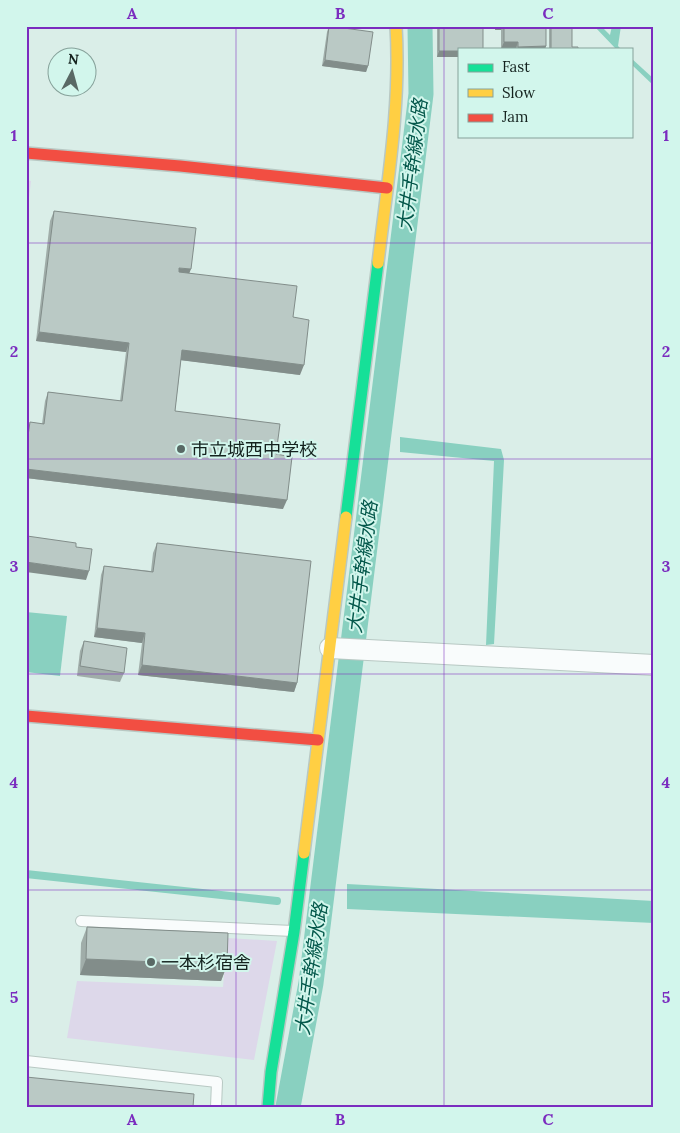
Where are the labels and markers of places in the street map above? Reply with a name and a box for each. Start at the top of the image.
place label: 市立城西中学校 [191,438,317,461]
marker: 市立城西中学校 [175,443,187,455]
place label: 一本杉宿舎 [161,951,251,974]
marker: 一本杉宿舎 [145,956,157,968]

